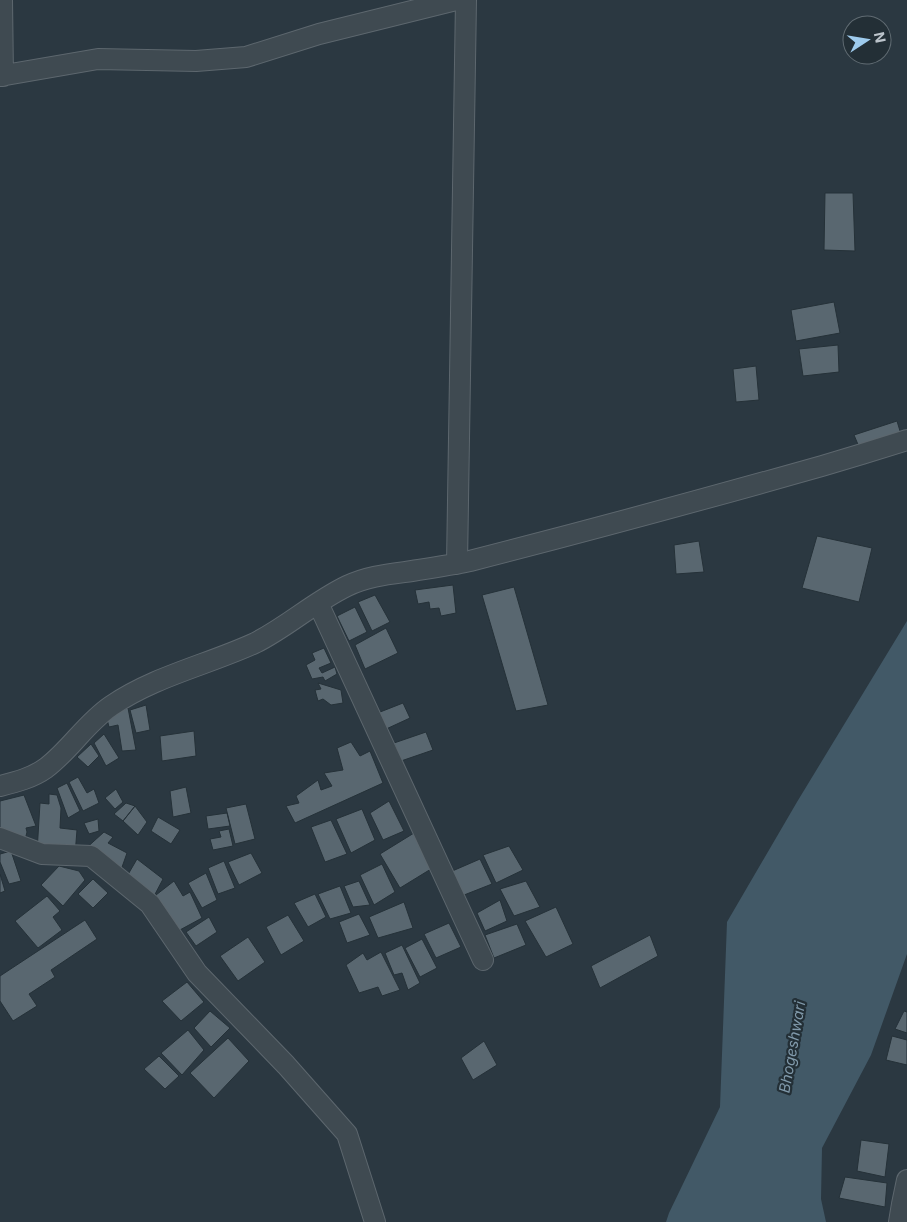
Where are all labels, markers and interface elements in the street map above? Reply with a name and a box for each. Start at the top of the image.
north arrow [842,15,892,65]
text: N [871,30,890,44]
water label: Bhogeshwari [775,999,809,1094]

